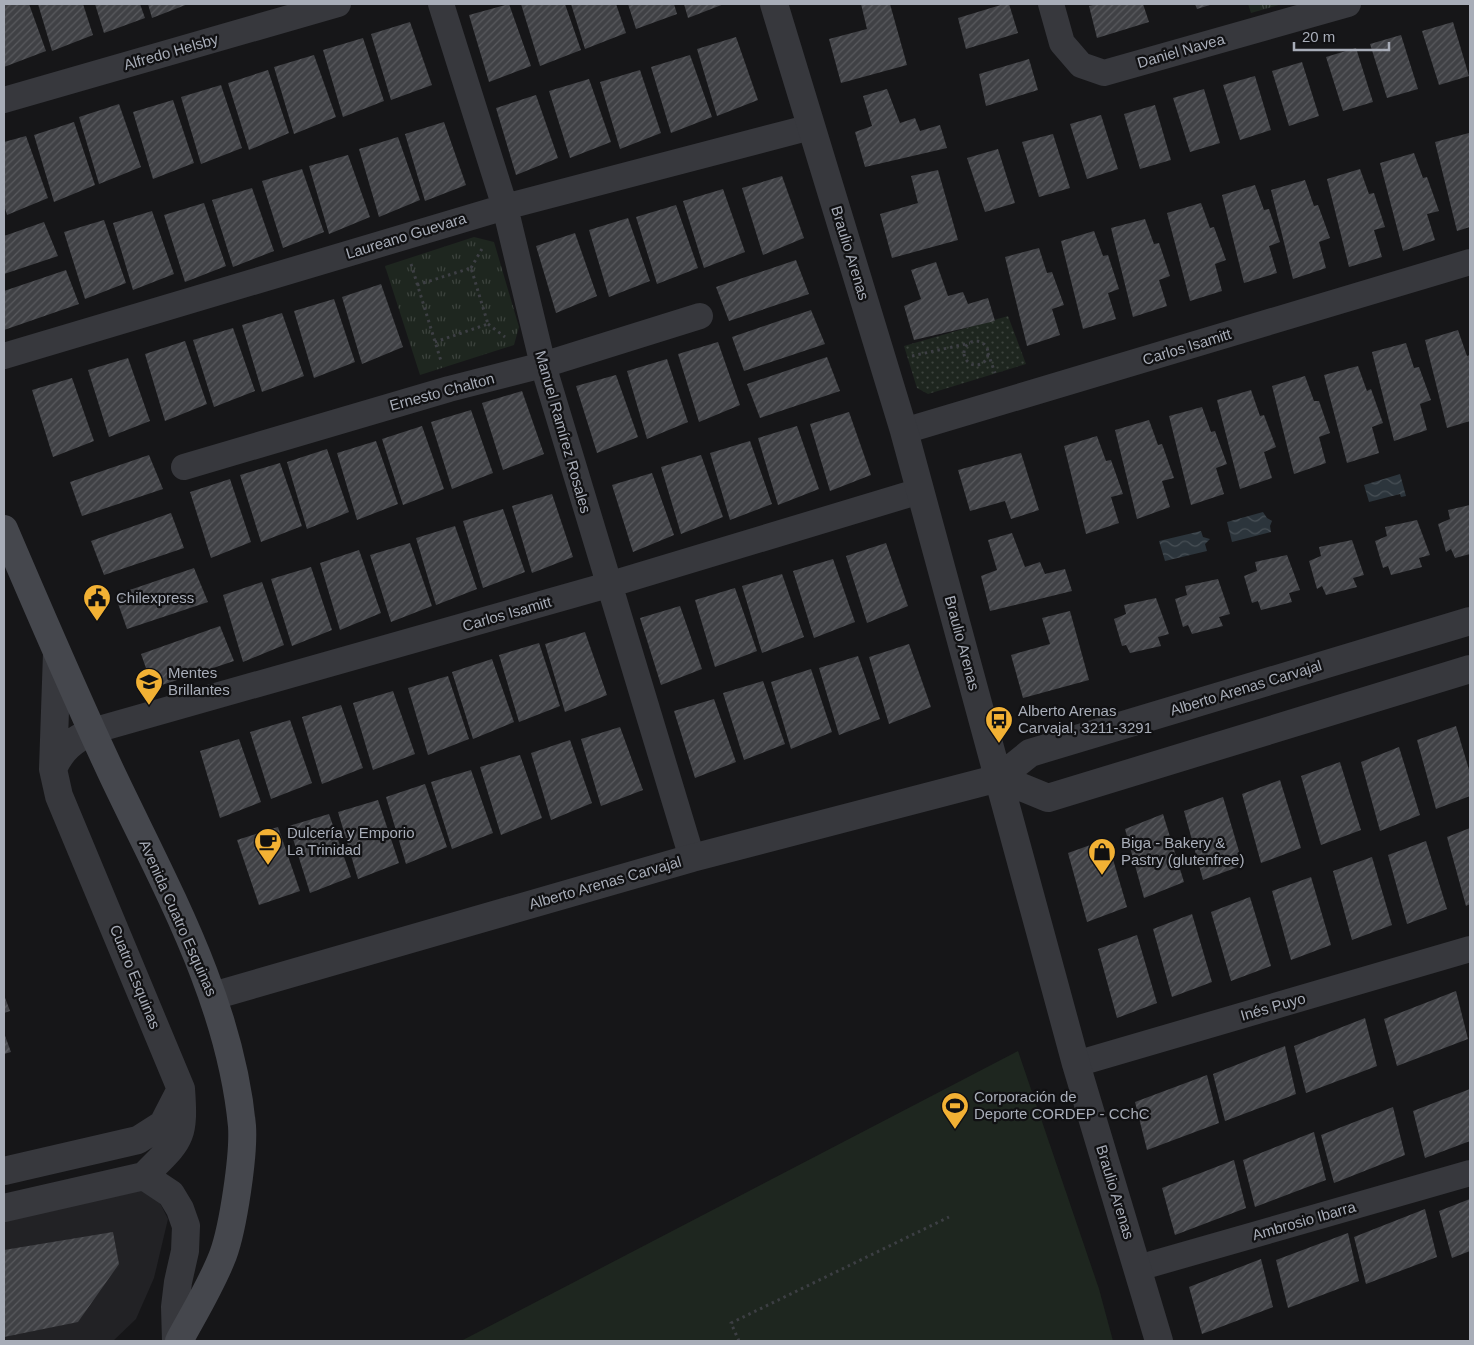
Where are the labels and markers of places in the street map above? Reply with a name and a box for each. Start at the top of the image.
public building icon: Chilexpress [82,583,112,622]
place label: Chilexpress [116,589,194,606]
place label: Mentes Brillantes [168,664,230,698]
school or university icon: Mentes Brillantes [134,667,164,706]
place label: Alberto Arenas Carvajal, 3211-3291 [1018,702,1152,736]
bus stop icon: Alberto Arenas Carvajal, 3211-3291 [984,705,1014,744]
place label: Dulcería y Emporio La Trinidad [287,824,415,858]
cafe icon: Dulcería y Emporio La Trinidad [253,827,283,866]
place label: Biga - Bakery & Pastry (glutenfree) [1121,834,1244,868]
shop icon: Biga - Bakery & Pastry (glutenfree) [1087,837,1117,876]
place label: Corporación de Deporte CORDEP - CChC [974,1088,1150,1122]
sports icon: Corporación de Deporte CORDEP - CChC [940,1091,970,1130]

